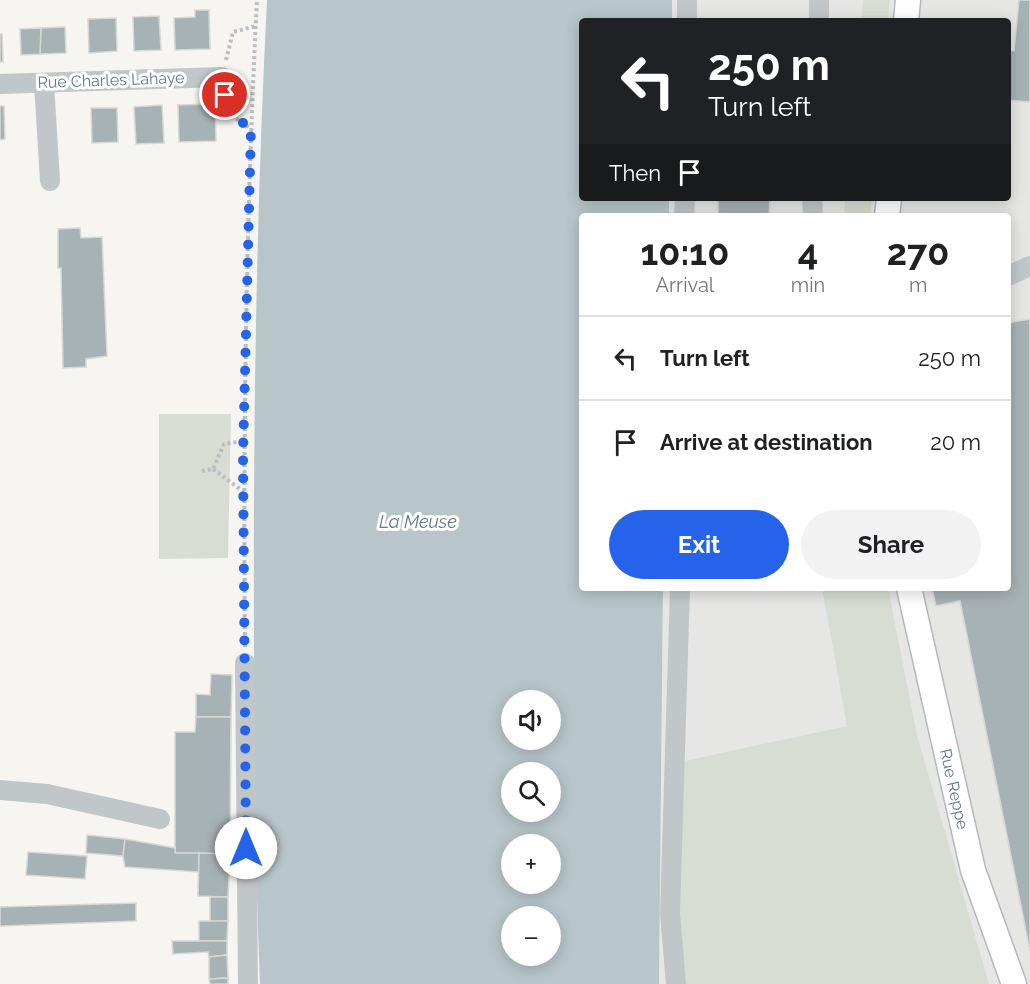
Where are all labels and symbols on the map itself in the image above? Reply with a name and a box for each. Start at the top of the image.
street label: Rue Charles Lahaye [37,68,185,92]
pin [199,69,250,120]
water label: La Meuse [379,511,457,532]
street label: Rue Reppe [936,747,973,831]
position arrow [214,816,278,880]

